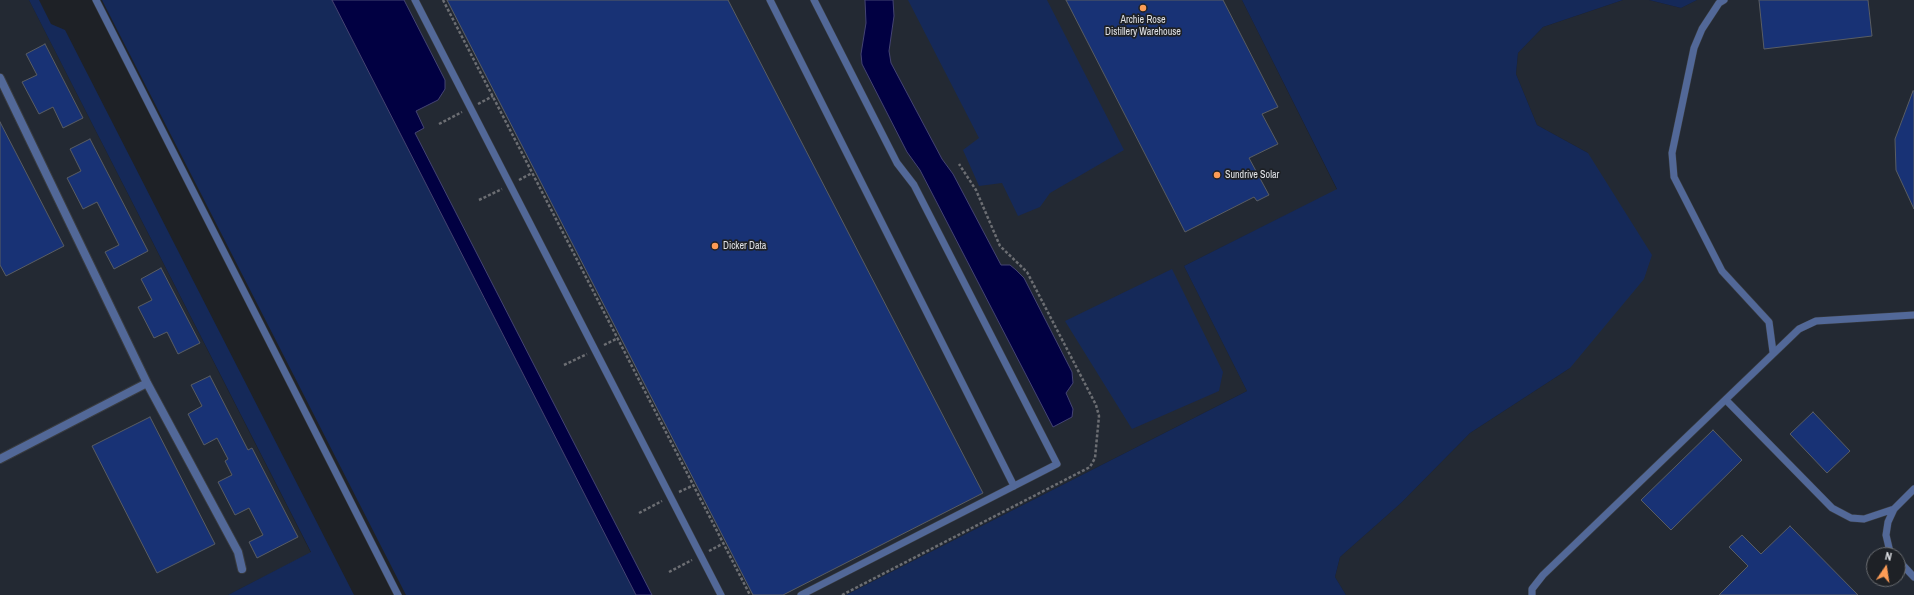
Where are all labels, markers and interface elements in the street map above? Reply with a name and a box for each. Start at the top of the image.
marker: Archie Rose Distillery Warehouse [1138,3,1148,13]
place label: Archie Rose Distillery Warehouse [1105,14,1181,38]
place label: Sundrive Solar [1225,169,1279,181]
marker: Sundrive Solar [1212,170,1222,180]
place label: Dicker Data [723,240,766,252]
marker: Dicker Data [710,241,720,251]
north arrow [1866,547,1906,587]
text: N [1884,549,1893,564]

